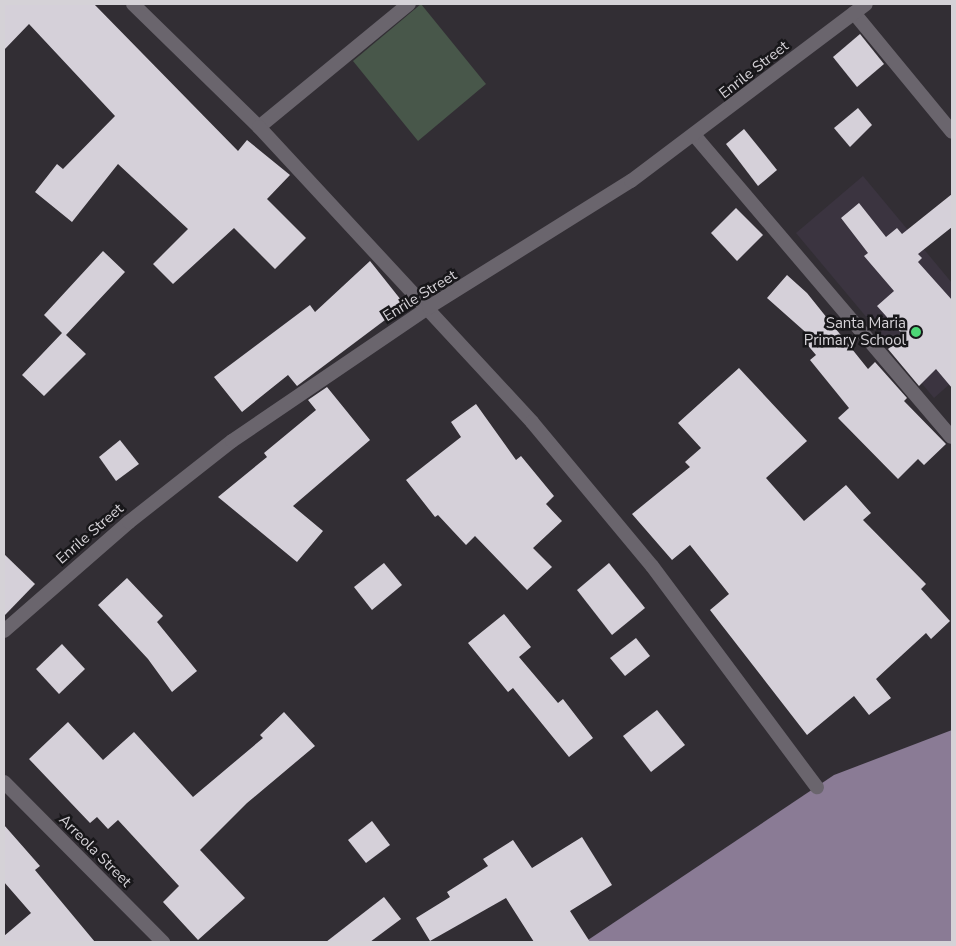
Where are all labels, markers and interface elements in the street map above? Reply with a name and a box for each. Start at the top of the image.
street label: Enrile Street [716,37,792,103]
street label: Enrile Street [380,266,460,326]
place label: Santa Maria Primary School [804,314,906,349]
marker: Santa Maria Primary School [910,326,922,338]
street label: Enrile Street [53,500,127,568]
street label: Arreola Street [55,811,135,891]

